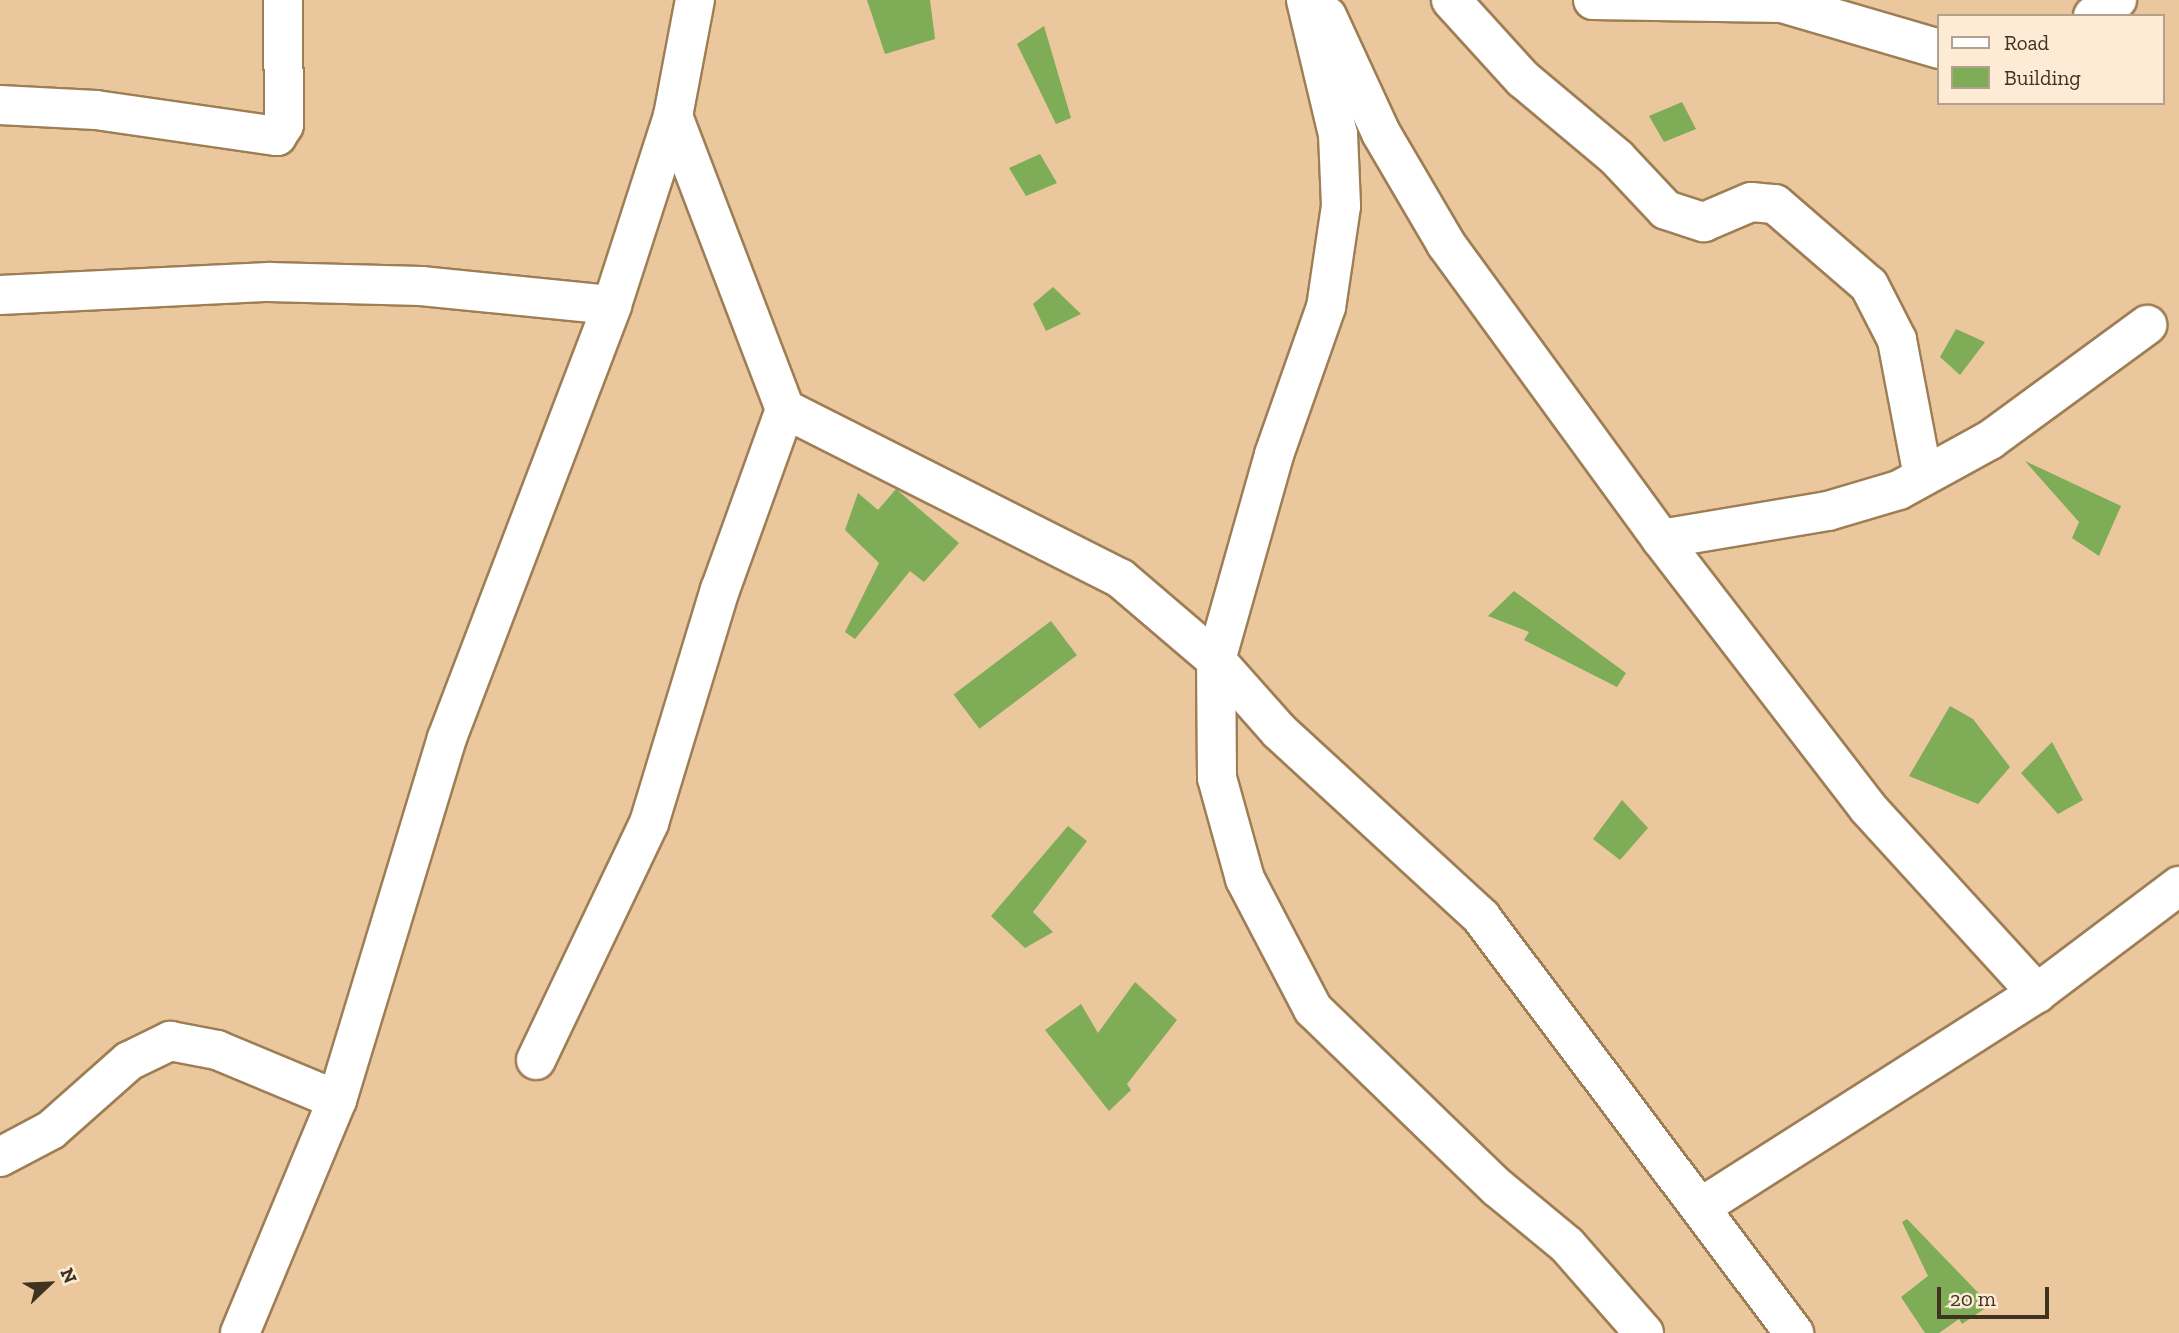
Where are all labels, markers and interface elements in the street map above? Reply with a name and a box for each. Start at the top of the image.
legend [1938,14,2165,105]
text: Road [2004,30,2049,55]
text: Building [2004,65,2081,90]
north arrow [14,1249,84,1319]
text: N [55,1264,82,1287]
scale bar [1941,1274,2053,1318]
text: 20 m [1950,1286,1996,1311]

